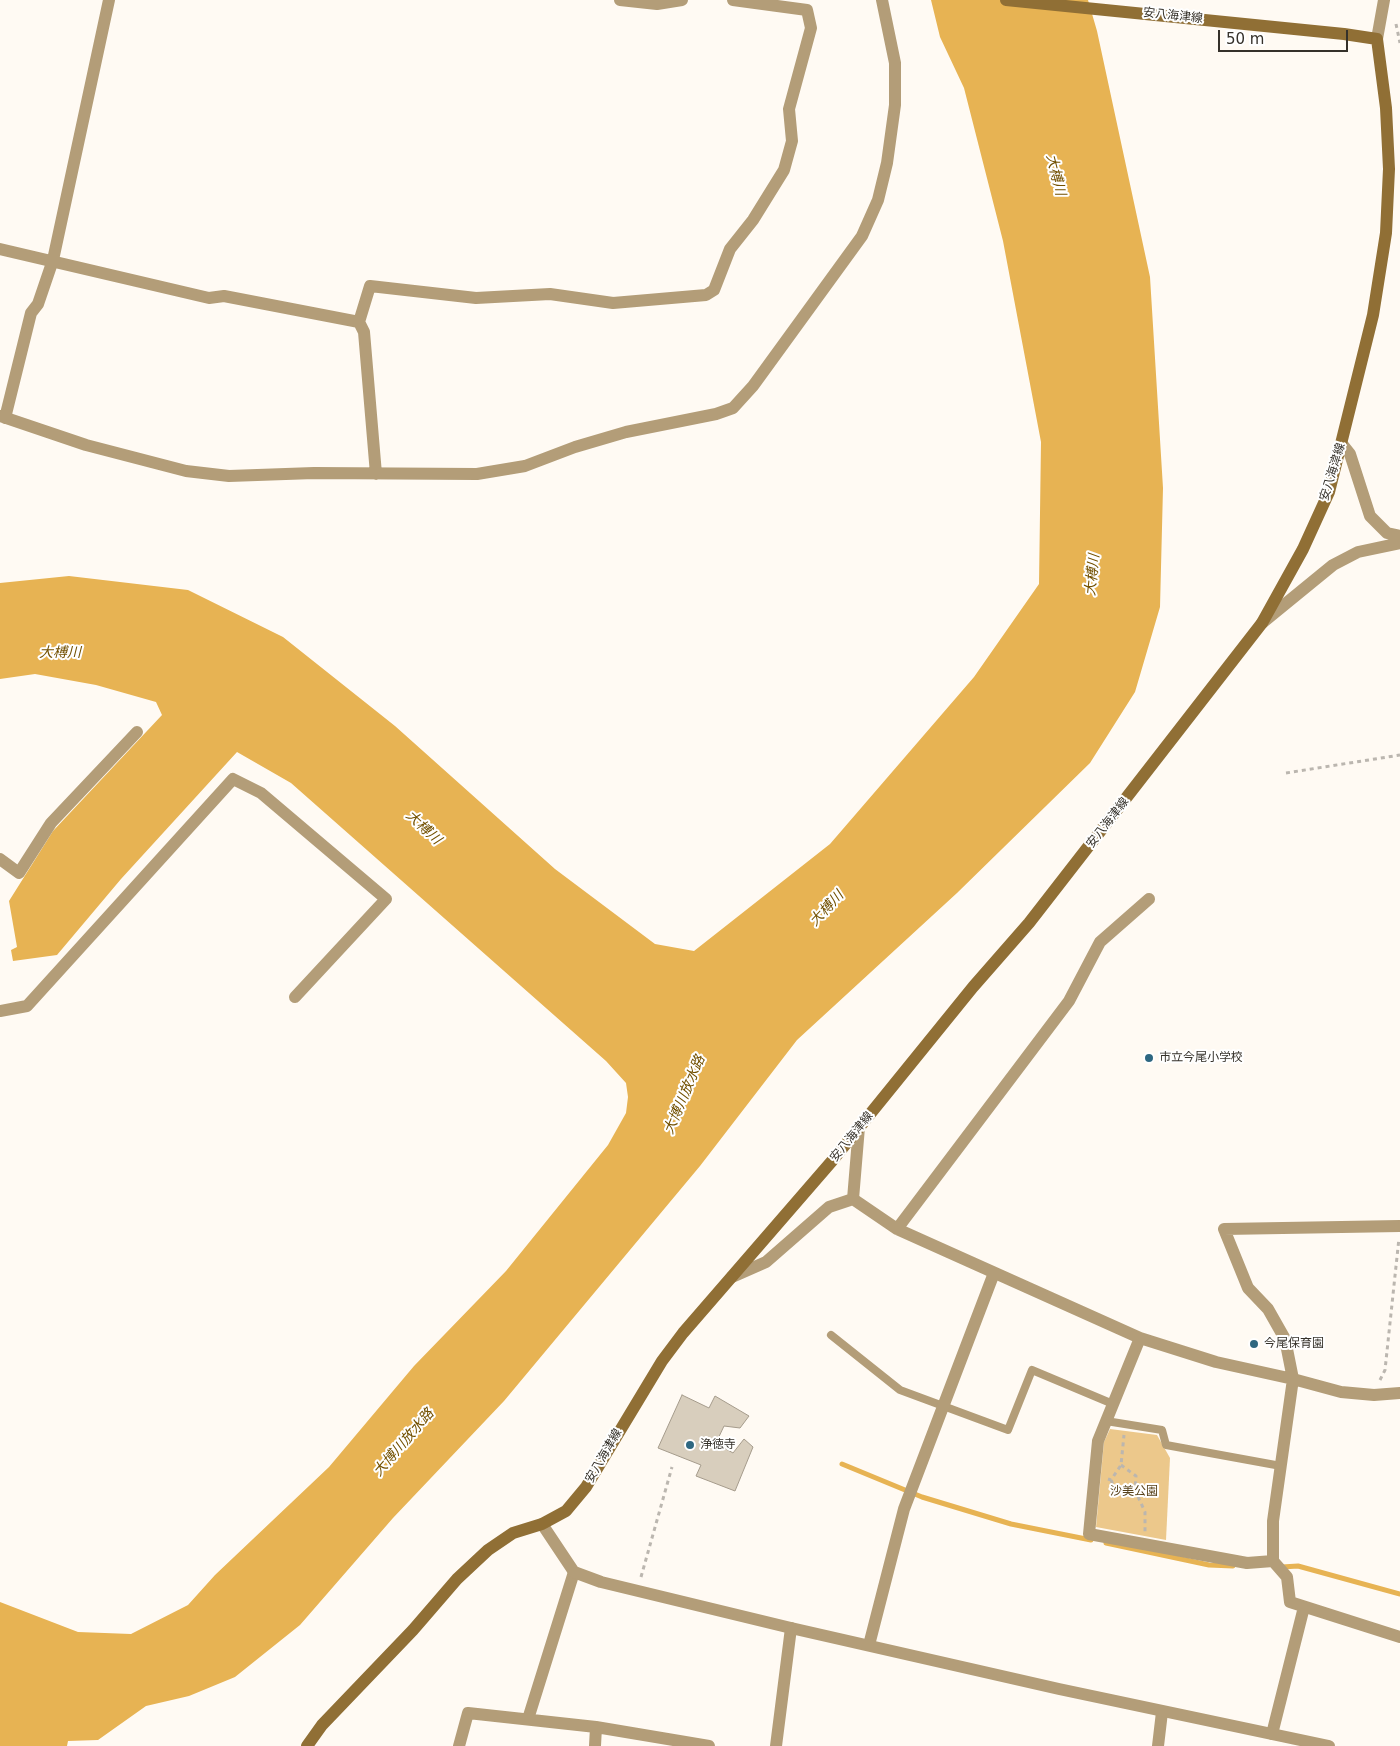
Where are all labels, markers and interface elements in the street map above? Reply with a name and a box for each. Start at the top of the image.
street label: 安八海津線 [1142,6,1204,26]
scale bar [1220,20,1350,52]
text: 50 m [1226,30,1264,48]
water label: 大榑川 [1042,153,1068,197]
street label: 安八海津線 [1317,441,1349,503]
water label: 大榑川 [1082,553,1104,597]
water label: 大榑川 [39,645,81,661]
street label: 安八海津線 [1084,795,1132,851]
water label: 大榑川 [402,808,444,848]
water label: 大榑川 [807,888,847,930]
place label: 市立今尾小学校 [1159,1051,1243,1065]
marker: 市立今尾小学校 [1143,1052,1155,1064]
water label: 大博川放水路 [661,1053,709,1137]
street label: 安八海津線 [828,1109,876,1165]
place label: 今尾保育園 [1264,1337,1324,1351]
marker: 今尾保育園 [1248,1338,1260,1350]
water label: 大博川放水路 [370,1406,438,1480]
street label: 安八海津線 [583,1426,625,1486]
place label: 浄徳寺 [700,1438,736,1452]
marker: 浄徳寺 [684,1439,696,1451]
park label: 沙美公園 [1110,1485,1158,1499]

